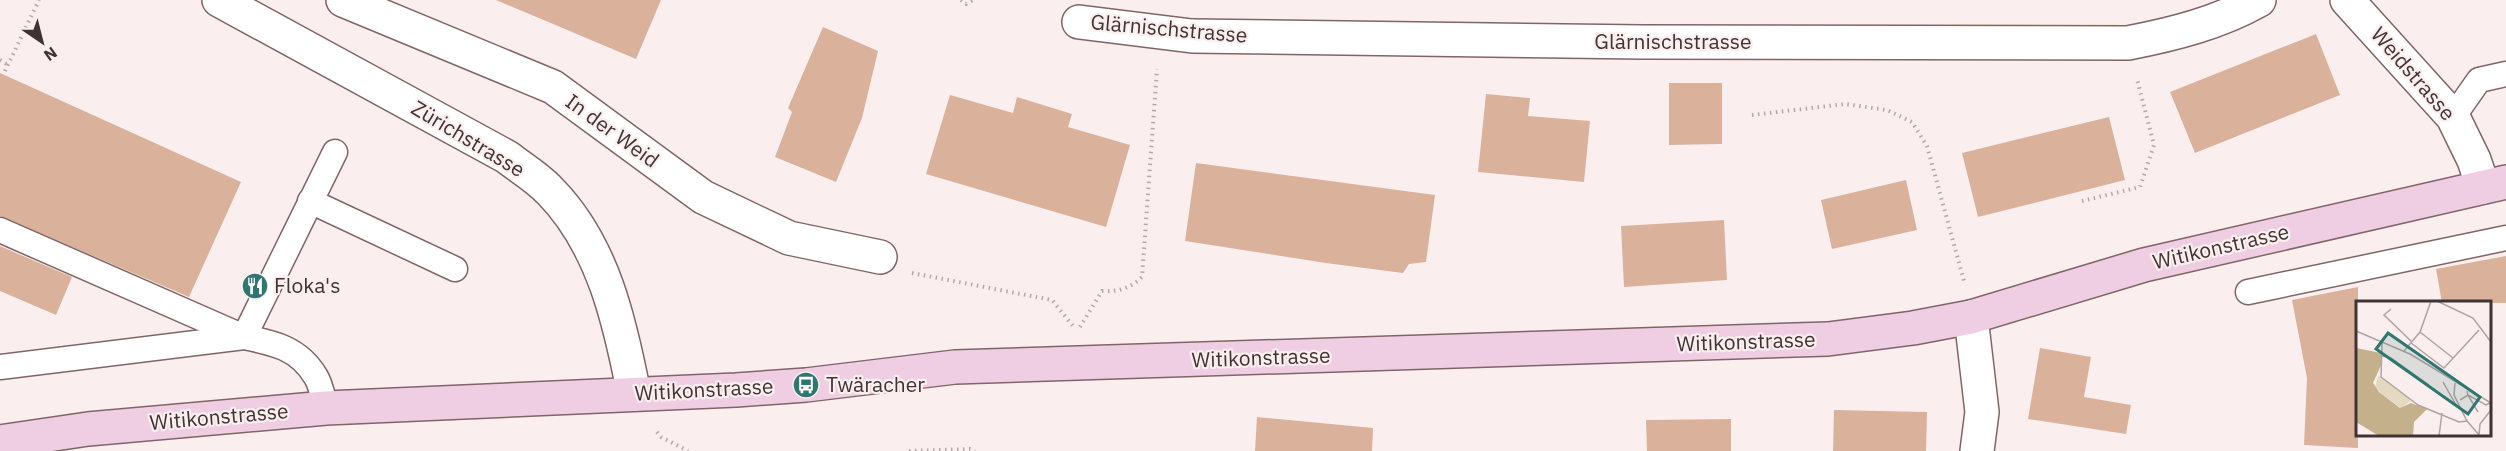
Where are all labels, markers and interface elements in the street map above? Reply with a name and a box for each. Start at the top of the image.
street label: Glärnischstrasse [1090,7,1249,49]
north arrow [12,12,72,72]
street label: Weidstrasse [2365,21,2462,126]
street label: Glärnischstrasse [1594,27,1752,55]
text: N [40,43,61,66]
street label: In der Weid [560,87,665,174]
street label: Zürichstrasse [407,93,530,183]
street label: Witikonstrasse [2150,217,2292,275]
restaurant icon: Floka's [240,271,270,301]
place label: Floka's [274,271,340,299]
inset map [2356,301,2491,436]
street label: Witikonstrasse [1676,325,1816,357]
street label: Witikonstrasse [1191,341,1331,373]
bus stop icon: Twäracher [791,370,821,400]
place label: Twäracher [826,370,925,398]
street label: Witikonstrasse [634,371,774,407]
street label: Witikonstrasse [148,396,289,436]

